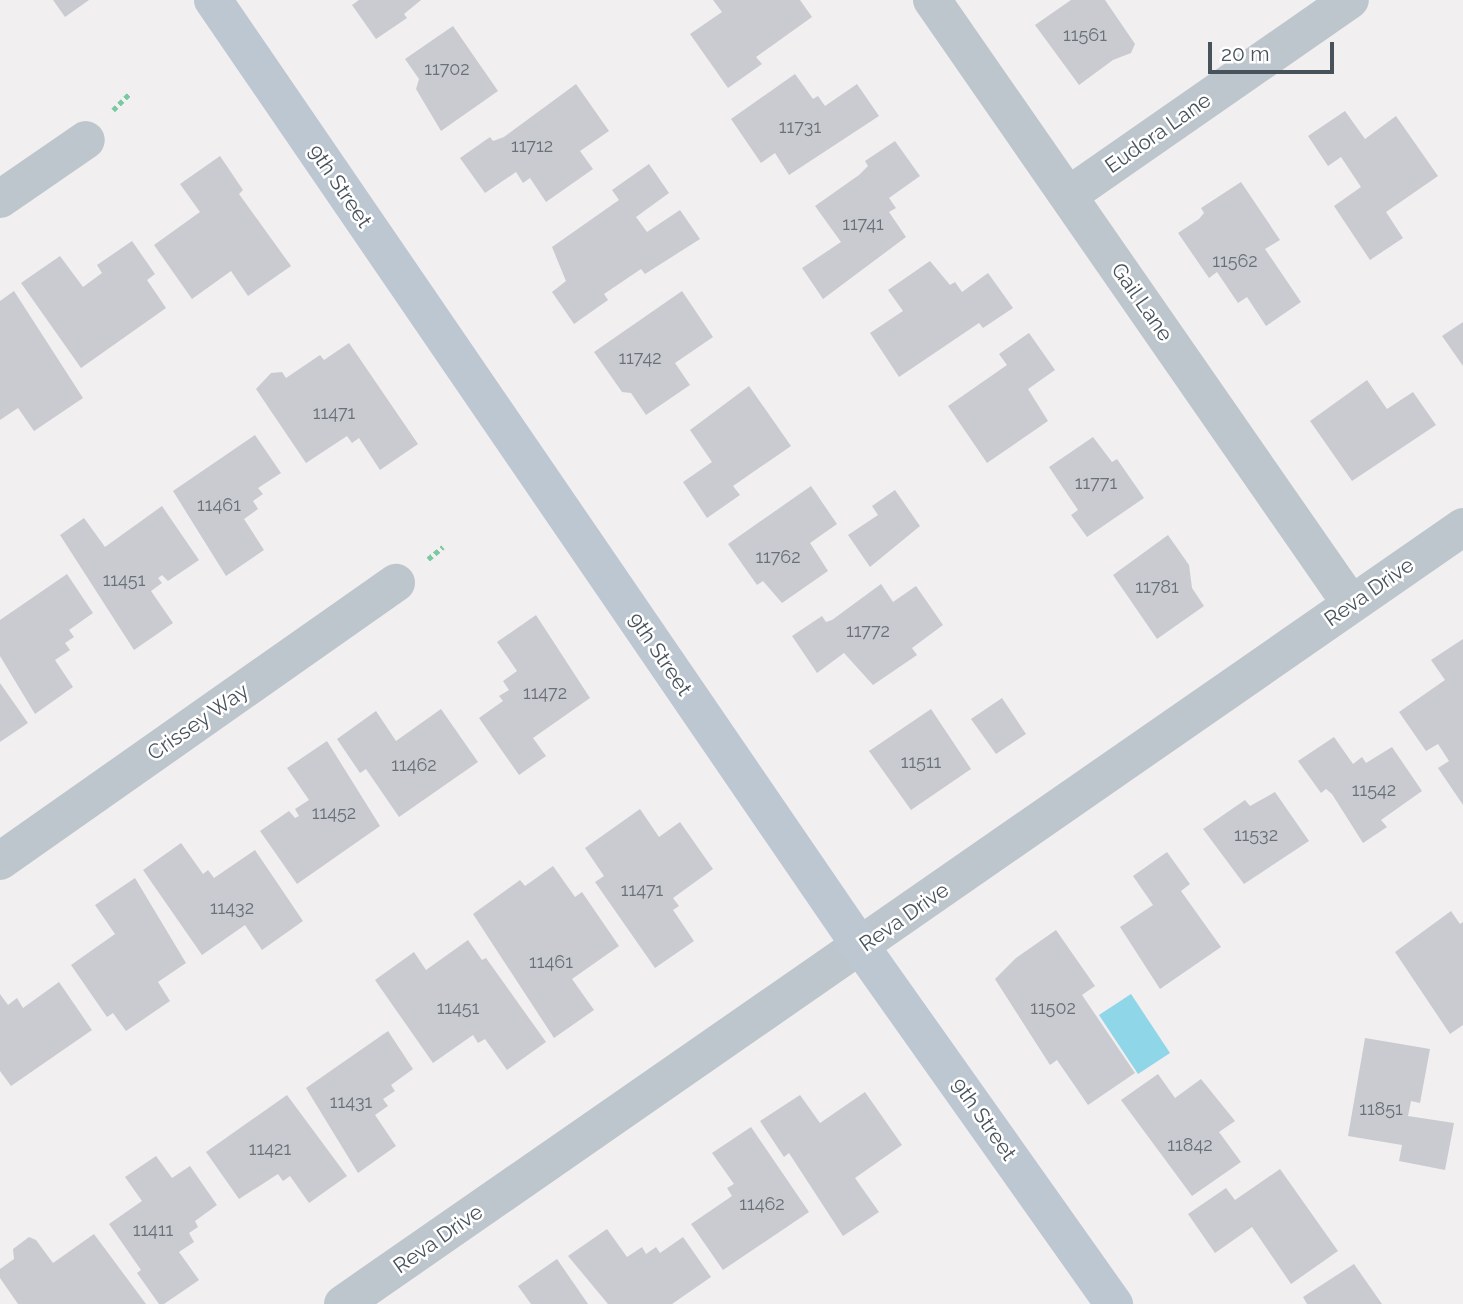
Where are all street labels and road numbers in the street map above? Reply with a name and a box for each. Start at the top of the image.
street label: Eudora Lane [1100,87,1216,179]
street label: 9th Street [303,140,377,232]
street label: Gail Lane [1106,258,1178,346]
street label: Reva Drive [1319,552,1419,632]
street label: 9th Street [623,608,697,700]
street label: Crissey Way [142,678,254,766]
street label: Reva Drive [854,877,954,957]
street label: 9th Street [946,1073,1022,1165]
street label: Reva Drive [388,1199,488,1279]

